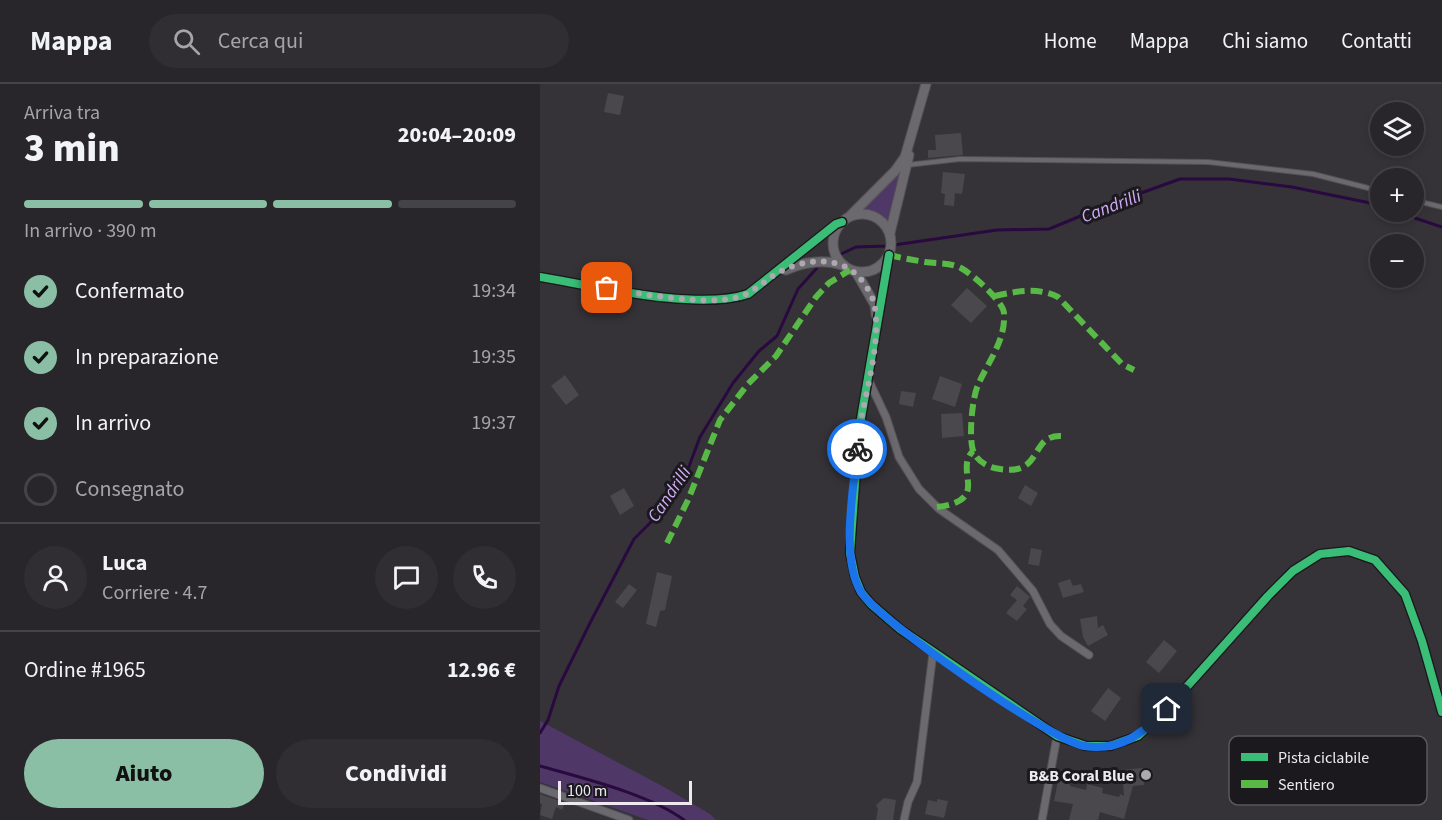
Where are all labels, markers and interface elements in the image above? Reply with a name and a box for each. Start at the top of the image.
search box [149,14,569,68]
text: Mappa [30,21,113,61]
icon: search [170,25,203,58]
text: Cerca qui [218,25,303,57]
text: Home [1044,26,1097,56]
text: Mappa [1130,26,1189,56]
text: Chi siamo [1222,26,1308,56]
text: Contatti [1341,26,1412,56]
text: Arriva tra [24,99,100,127]
map controls [1370,102,1424,288]
button: layers [1370,102,1424,156]
text: 20:04–20:09 [398,119,516,151]
text: 3 min [24,121,120,177]
button: + [1370,168,1424,222]
water label: Candrilli [1078,183,1145,229]
text: In arrivo · 390 m [24,217,157,245]
button: − [1370,234,1424,288]
pin [581,262,632,313]
icon: bag [590,271,623,304]
icon: check [24,275,57,308]
text: Confermato [75,275,184,307]
text: 19:34 [471,277,516,305]
icon: check [24,341,57,374]
text: In preparazione [75,341,219,373]
text: 19:35 [471,343,516,371]
icon: check [24,407,57,440]
text: In arrivo [75,407,151,439]
text: 19:37 [471,409,516,437]
courier [827,419,887,479]
icon: bike [841,433,874,466]
water label: Candrilli [642,461,698,527]
text: Consegnato [75,473,184,505]
button: person [24,546,87,609]
button: chat [375,546,438,609]
button: phone [453,546,516,609]
text: Luca [102,547,147,579]
text: Corriere · 4.7 [102,579,207,607]
text: Ordine #1965 [24,654,146,686]
text: 12.96 € [447,654,516,686]
pin [1141,683,1192,734]
icon: home [1150,692,1183,725]
legend [1229,736,1427,805]
button: Aiuto [24,739,264,808]
button: Condividi [276,739,516,808]
text: Pista ciclabile [1278,747,1369,769]
place label: B&B Coral Blue [1029,765,1134,787]
marker: B&B Coral Blue [1139,768,1153,782]
text: Sentiero [1278,774,1335,796]
scale bar [558,778,692,806]
text: 100 m [567,780,607,802]

